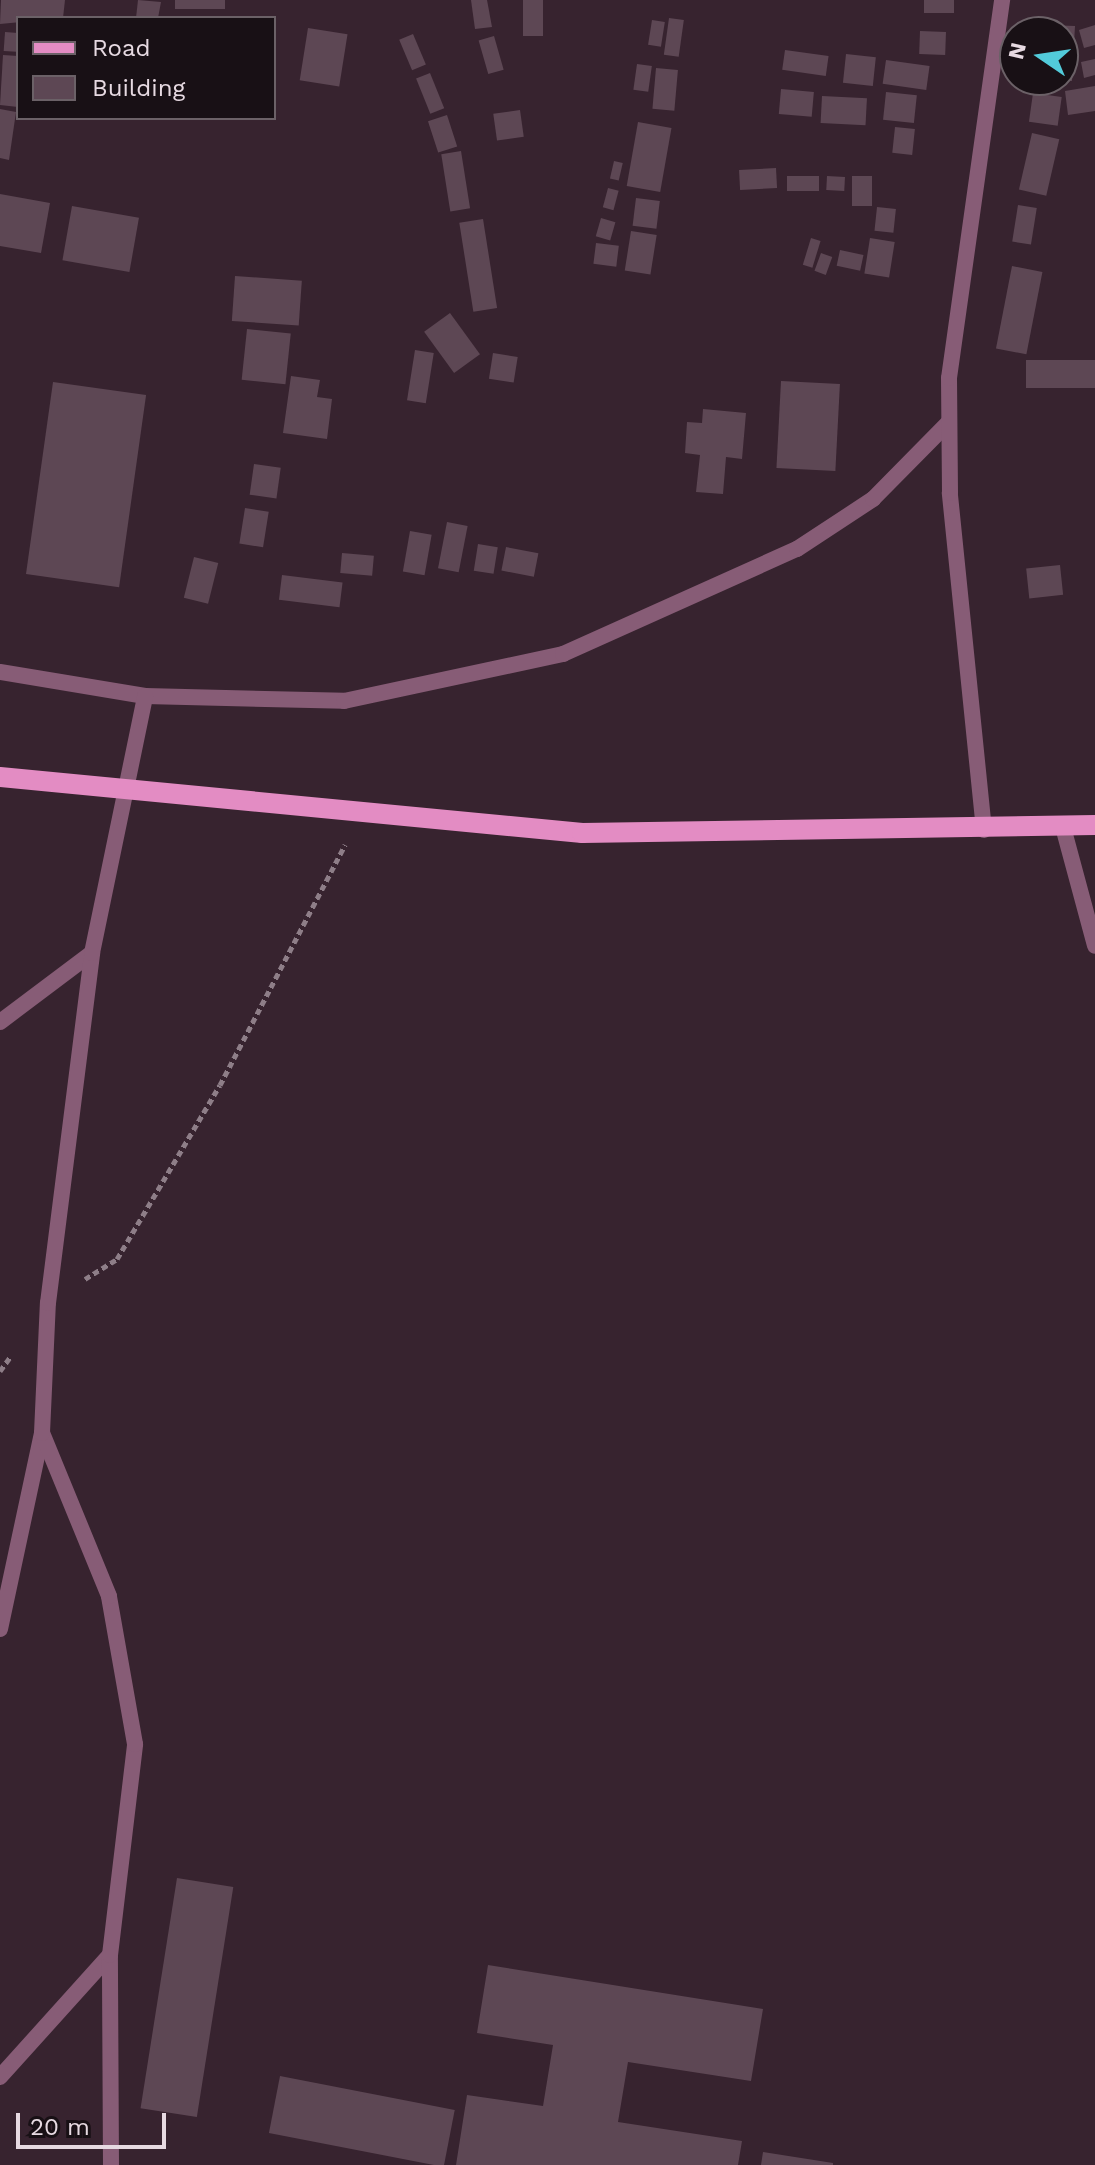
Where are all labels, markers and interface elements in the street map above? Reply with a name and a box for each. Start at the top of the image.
legend [16,16,276,120]
north arrow [999,16,1079,96]
text: Road [92,34,151,62]
text: N [1003,40,1031,62]
text: Building [92,74,185,102]
scale bar [20,2097,170,2147]
text: 20 m [30,2113,90,2141]

